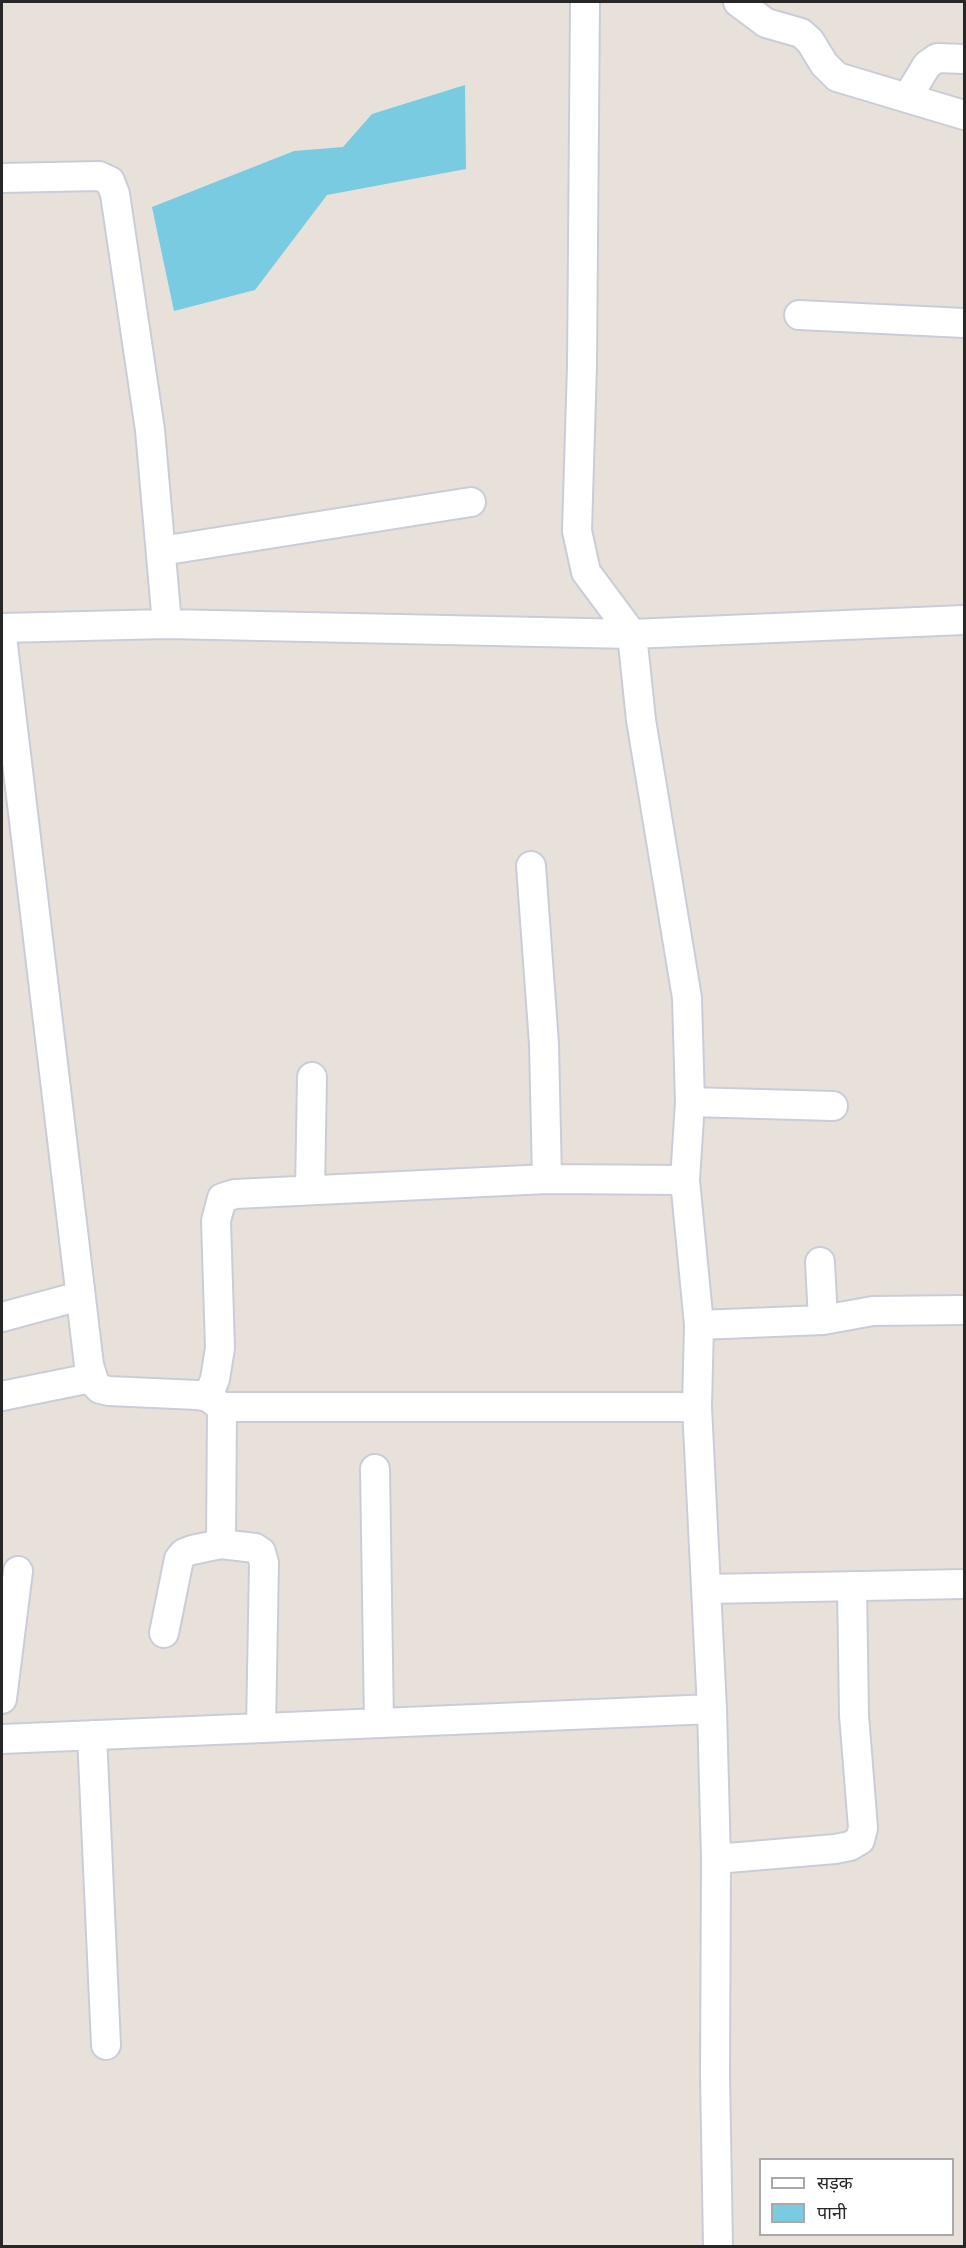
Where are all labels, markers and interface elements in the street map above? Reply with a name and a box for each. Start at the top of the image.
legend [759,2158,954,2236]
text: सड़क [817,2170,853,2196]
text: पानी [817,2200,847,2226]

